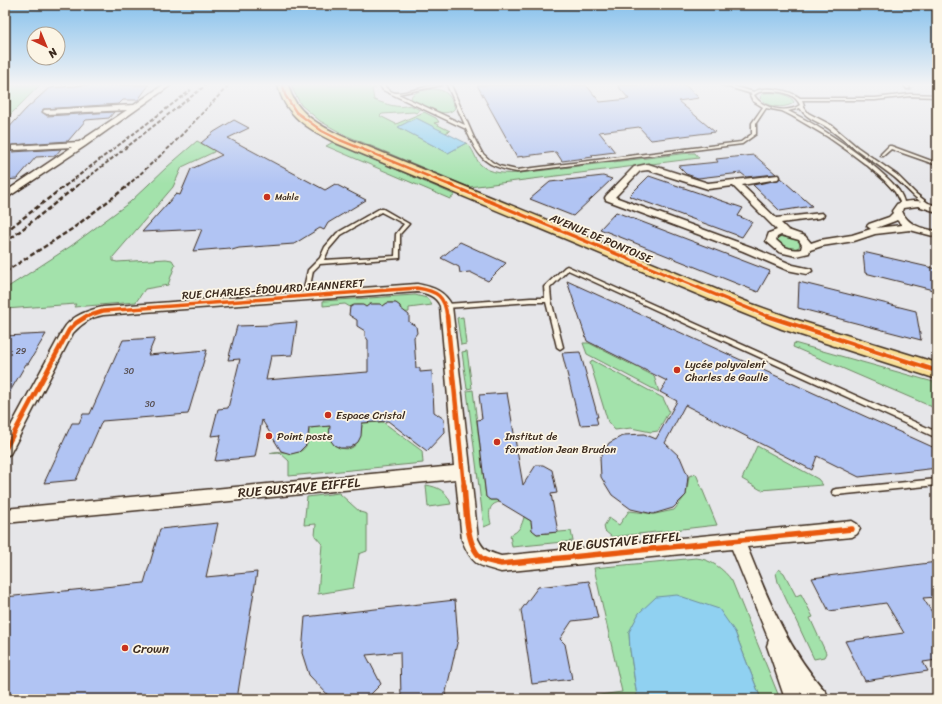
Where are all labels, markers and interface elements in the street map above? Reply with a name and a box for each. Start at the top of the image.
north arrow [26,26,66,66]
text: N [43,43,63,63]
place label: Mahle [275,189,299,205]
marker: Mahle [262,192,272,202]
street label: AVENUE DE PONTOISE [546,208,656,269]
street label: RUE CHARLES-ÉDOUARD JEANNERET [181,274,366,305]
house number: 29 [16,343,27,359]
place label: Lycée polyvalent Charles de Gaulle [685,355,769,387]
house number: 30 [124,363,135,379]
marker: Lycée polyvalent Charles de Gaulle [672,365,682,375]
house number: 30 [145,396,156,412]
place label: Espace Cristal [336,406,406,425]
marker: Espace Cristal [323,410,333,420]
place label: Point poste [277,427,333,446]
place label: Institut de formation Jean Brudon [504,427,616,459]
marker: Point poste [264,431,274,441]
marker: Institut de formation Jean Brudon [492,437,502,447]
street label: RUE GUSTAVE EIFFEL [237,471,361,504]
street label: RUE GUSTAVE EIFFEL [558,525,682,558]
place label: Crown [133,637,169,660]
marker: Crown [120,643,130,653]

